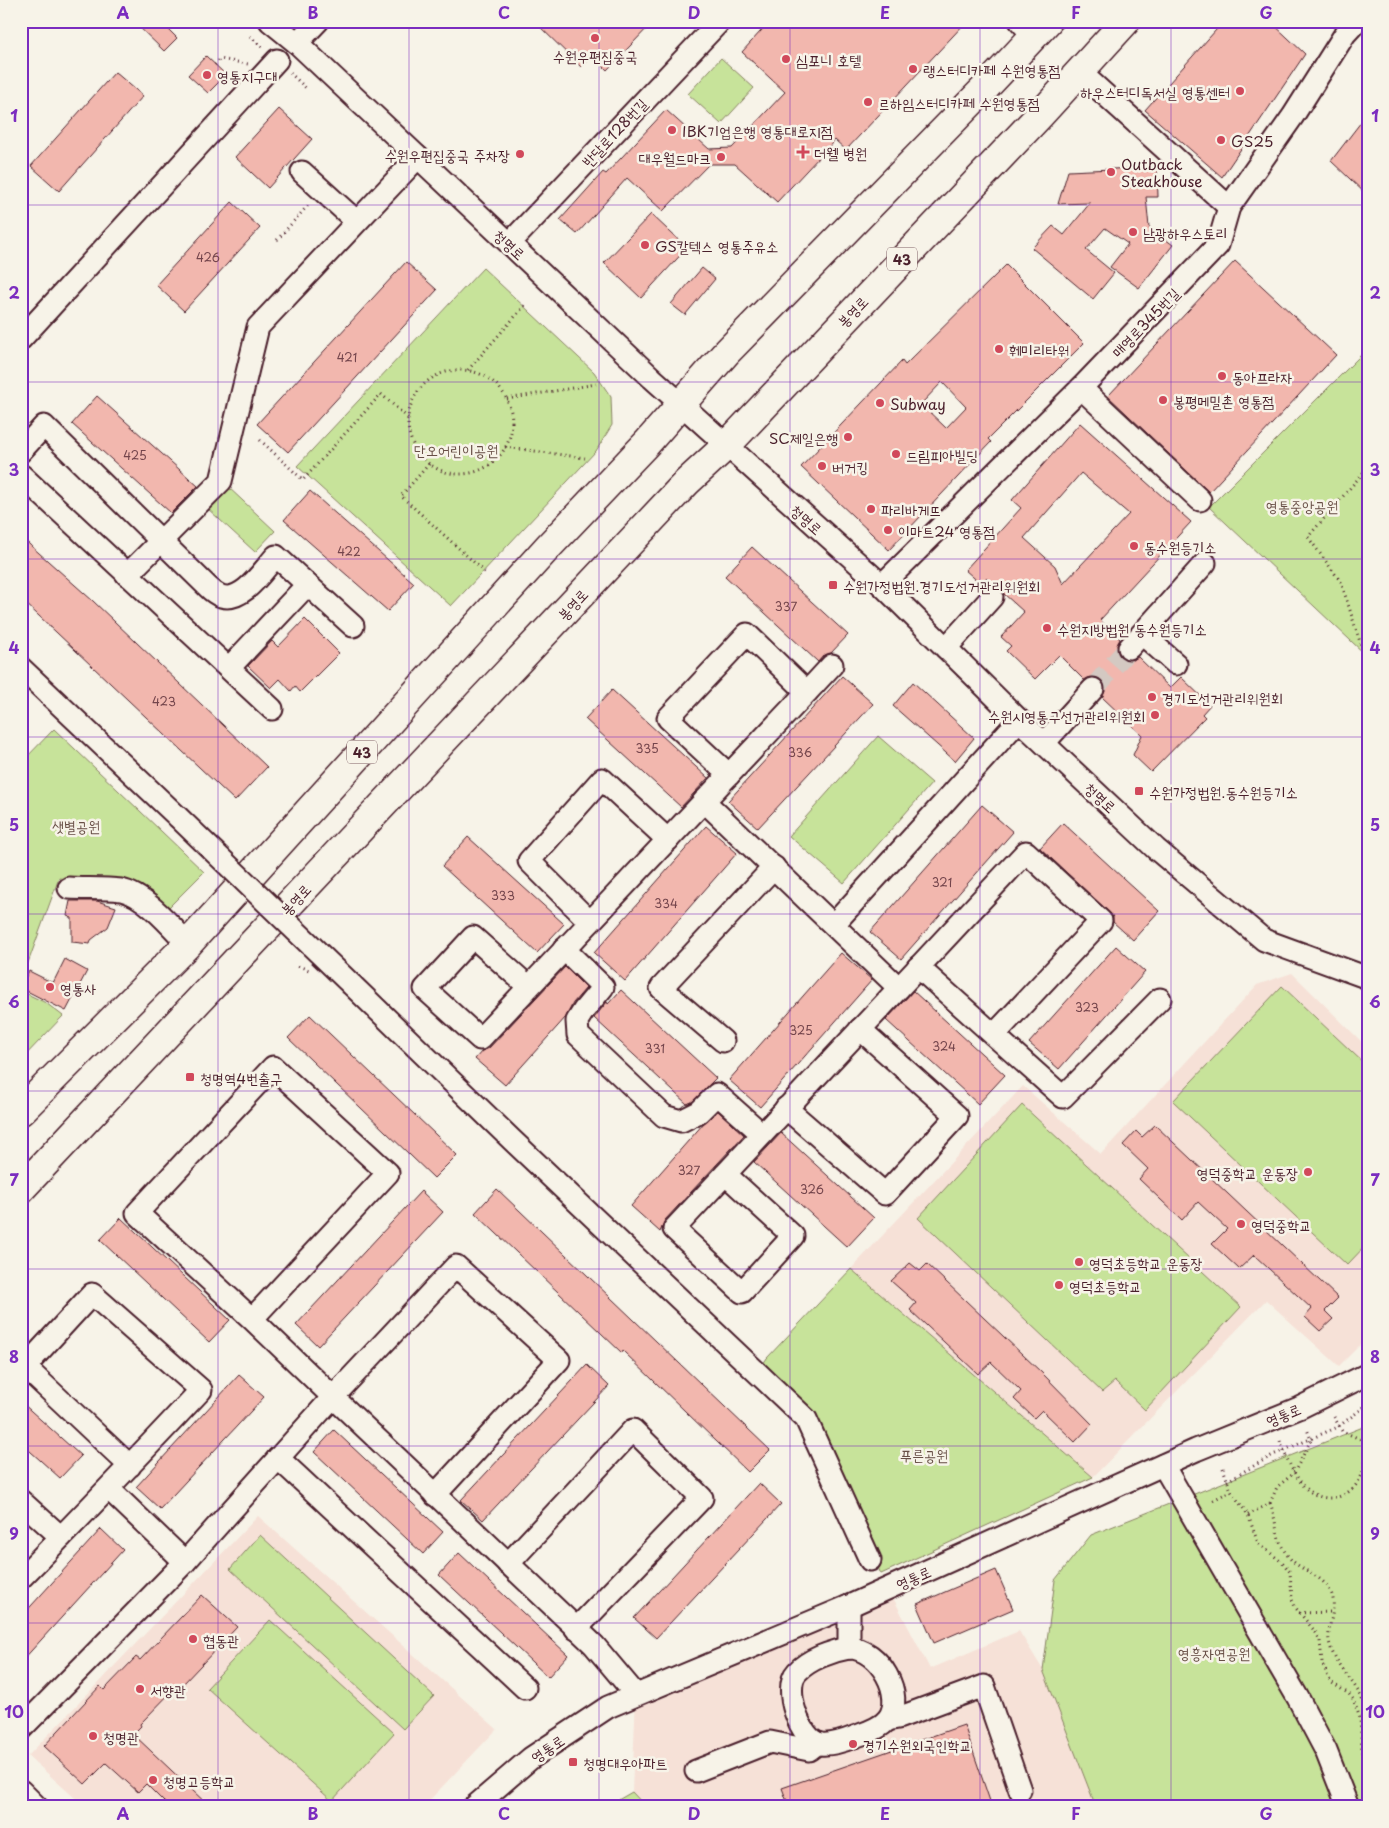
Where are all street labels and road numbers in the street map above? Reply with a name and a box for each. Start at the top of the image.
street label: 반달로128번길 [576,92,652,172]
street label: 청명로 [489,223,531,265]
road number: 43 [887,248,917,270]
street label: 매영로345번길 [1106,282,1184,362]
street label: 봉영로 [831,290,873,332]
street label: 청명로 [786,498,828,540]
street label: 봉영로 [551,583,593,625]
road number: 43 [347,740,377,764]
street label: 청명로 [1080,776,1122,818]
street label: 봉영로 [274,878,316,920]
street label: 영통로 [1262,1396,1304,1432]
street label: 영통로 [892,1559,934,1595]
street label: 영통로 [526,1728,568,1768]

